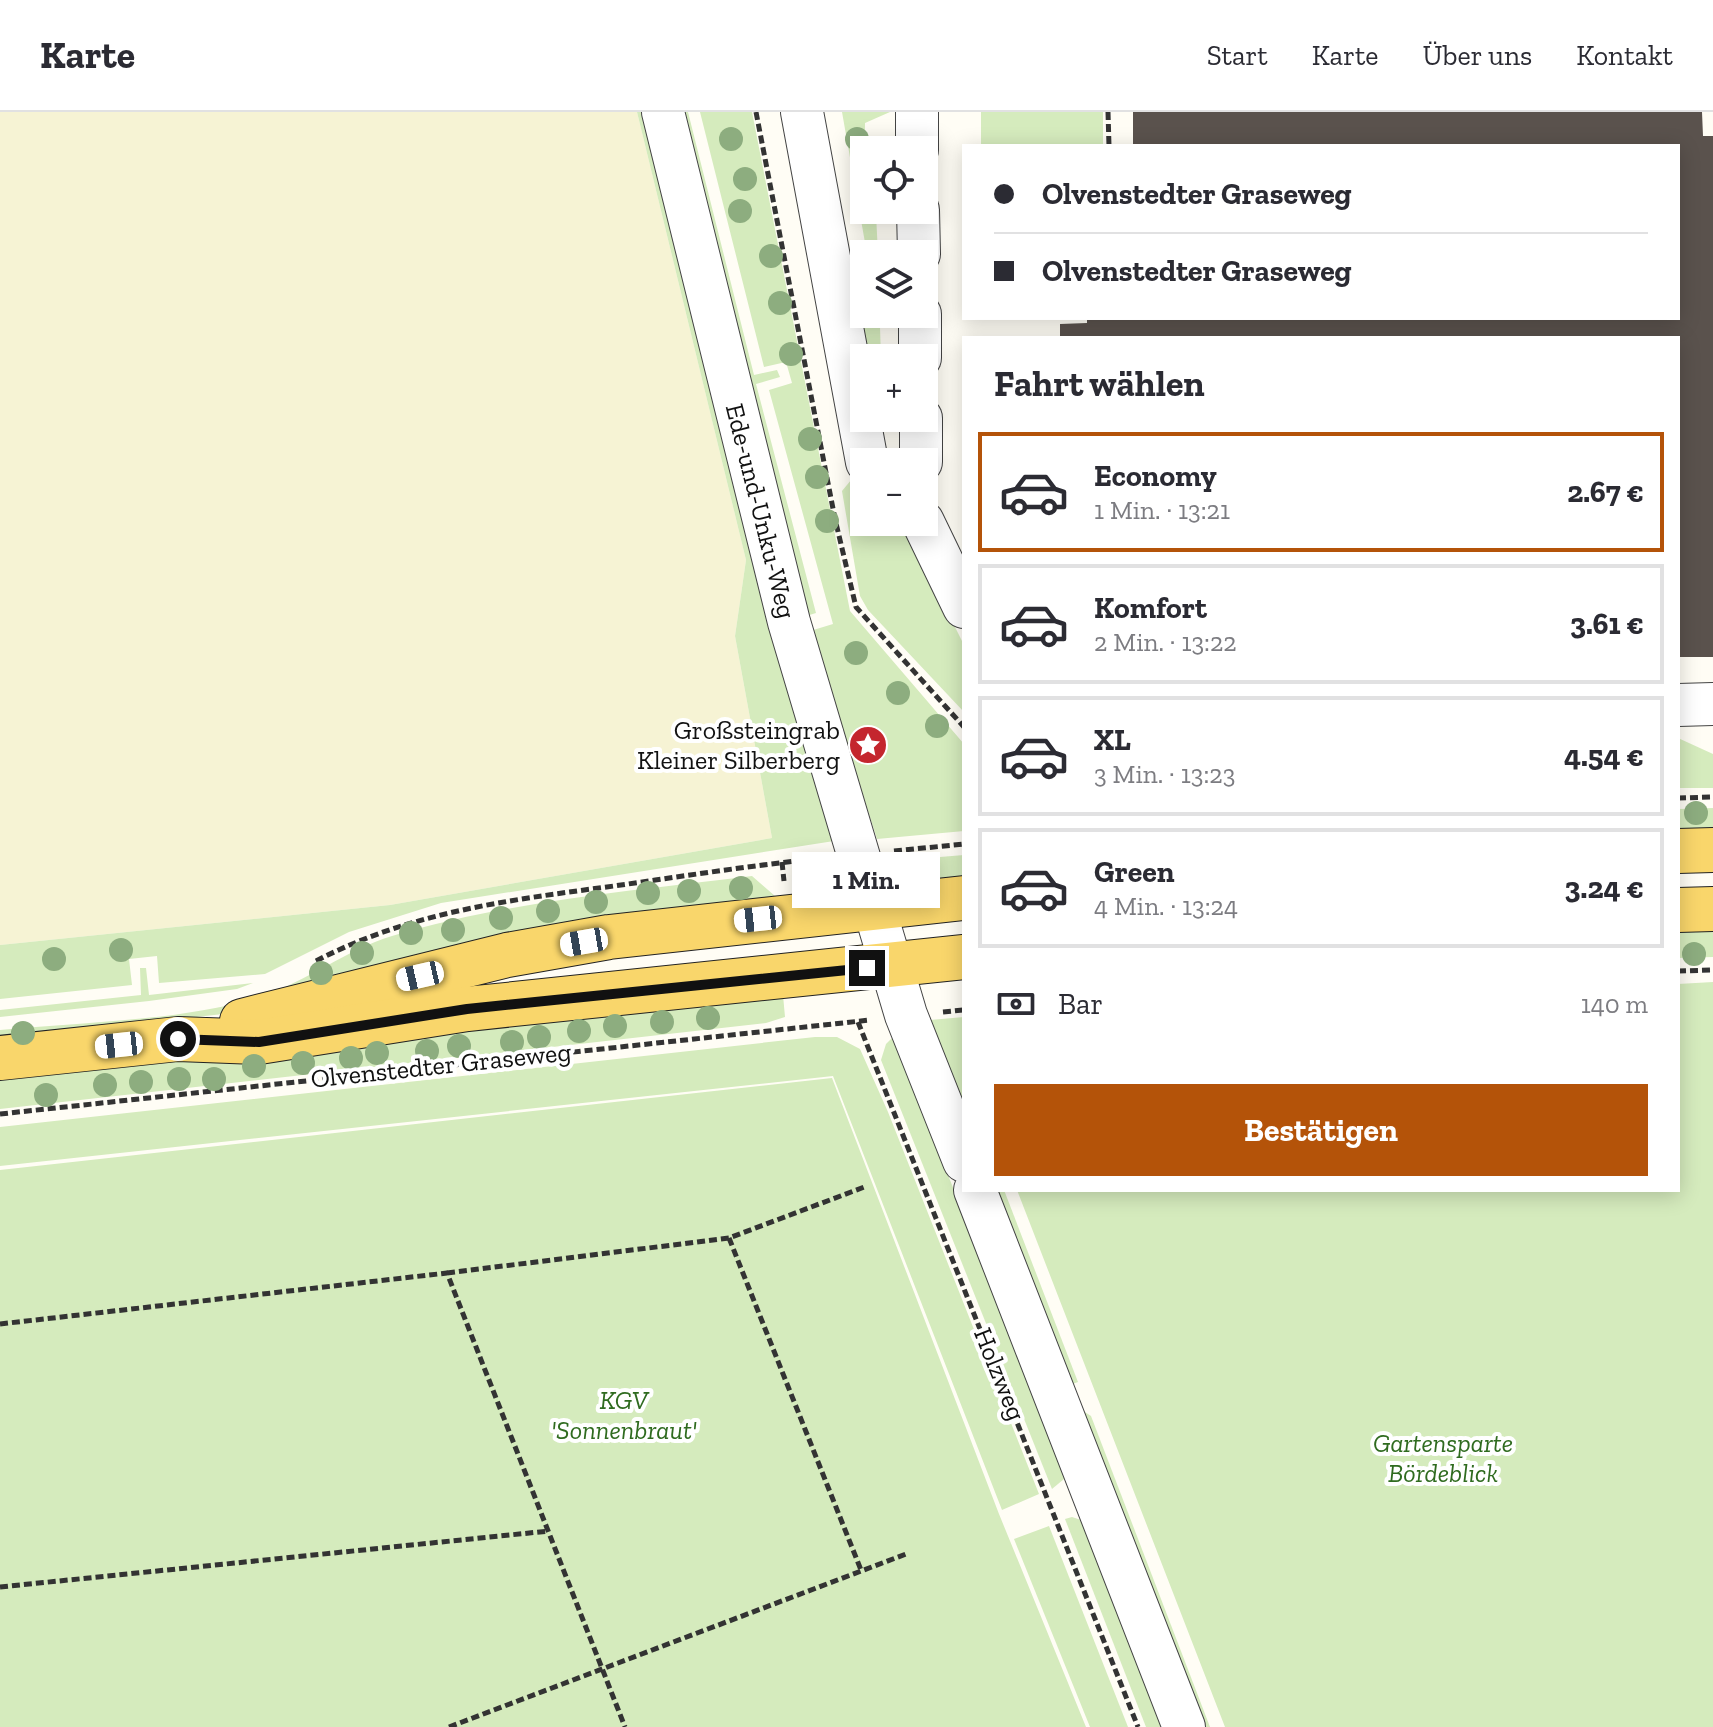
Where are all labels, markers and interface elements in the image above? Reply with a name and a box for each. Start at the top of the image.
text: Karte [40,32,135,78]
text: Start [1207,39,1268,72]
text: Karte [1312,39,1378,72]
text: Über uns [1422,39,1532,72]
text: Kontakt [1576,39,1673,72]
map controls [850,136,938,536]
button: locate [850,136,938,224]
text: Olvenstedter Graseweg [1042,176,1352,212]
button: layers [850,240,938,328]
text: Olvenstedter Graseweg [1042,253,1352,289]
button: + [850,344,938,432]
text: Fahrt wählen [994,362,1205,405]
street label: Ede-und-Unku-Weg [719,400,803,622]
button: − [850,448,938,536]
icon: car [998,456,1070,528]
text: Economy [1094,458,1217,494]
text: 2.67 € [1567,474,1644,510]
text: 1 Min. · 13:21 [1094,494,1230,526]
icon: car [998,588,1070,660]
text: Komfort [1094,590,1207,626]
text: 3.61 € [1570,606,1644,642]
text: 2 Min. · 13:22 [1094,626,1237,658]
place label: Großsteingrab Kleiner Silberberg [637,714,840,776]
icon: car [998,720,1070,792]
text: XL [1094,722,1131,758]
place icon: Großsteingrab Kleiner Silberberg [847,724,889,766]
text: 4.54 € [1564,738,1644,774]
text: 3 Min. · 13:23 [1094,758,1235,790]
callout: 1 Min. [793,852,941,908]
icon: car [998,852,1070,924]
text: Green [1094,854,1174,890]
text: 1 Min. [832,864,900,896]
text: 3.24 € [1565,870,1644,906]
text: 4 Min. · 13:24 [1094,890,1238,922]
car [733,905,783,933]
car [558,926,610,958]
route end [849,950,885,986]
car [394,959,446,993]
icon: cash [994,982,1038,1026]
text: Bar [1058,986,1103,1022]
text: 140 m [1581,988,1648,1020]
route start [160,1021,196,1057]
car [94,1031,144,1059]
street label: Olvenstedter Graseweg [309,1035,573,1095]
button: Bestätigen [994,1084,1648,1176]
street label: Holzweg [967,1323,1033,1425]
park label: KGV 'Sonnenbraut' [551,1384,697,1446]
park label: Gartensparte Bördeblick [1373,1427,1513,1489]

